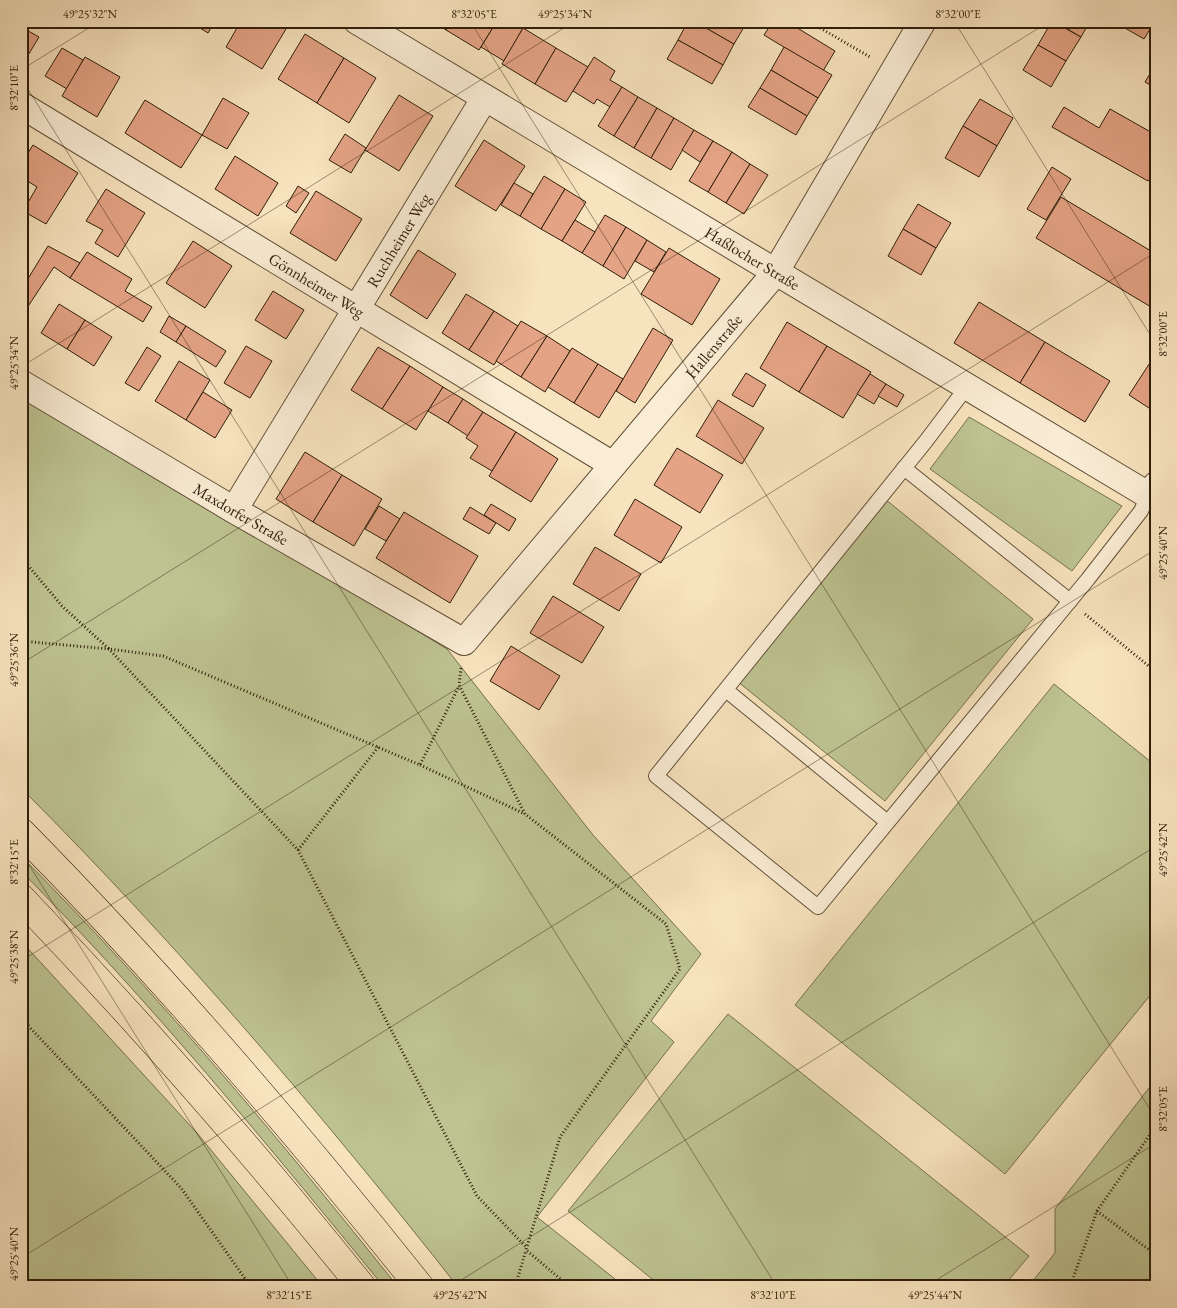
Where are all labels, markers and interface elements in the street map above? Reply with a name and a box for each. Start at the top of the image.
text: 49°25'32"N [63,6,117,22]
text: 8°32'05"E [451,6,497,22]
text: 49°25'34"N [538,6,592,22]
text: 8°32'00"E [935,6,981,22]
text: 8°32'10"E [6,65,22,111]
street label: Ruchheimer Weg [362,188,435,291]
street label: Haßlocher Straße [701,221,804,295]
street label: Gönnheimer Weg [265,248,369,322]
street label: Hallenstraße [680,310,746,383]
text: 8°32'00"E [1155,311,1171,357]
text: 49°25'34"N [6,336,22,390]
street label: Maxdorfer Straße [190,478,292,550]
text: 49°25'40"N [1155,526,1171,580]
text: 49°25'36"N [6,633,22,687]
text: 49°25'42"N [1155,823,1171,877]
text: 8°32'15"E [6,839,22,885]
text: 49°25'38"N [6,930,22,984]
text: 8°32'05"E [1155,1086,1171,1132]
text: 49°25'40"N [6,1227,22,1281]
text: 8°32'15"E [266,1287,312,1303]
text: 49°25'42"N [433,1287,487,1303]
text: 8°32'10"E [750,1287,796,1303]
text: 49°25'44"N [908,1287,962,1303]

